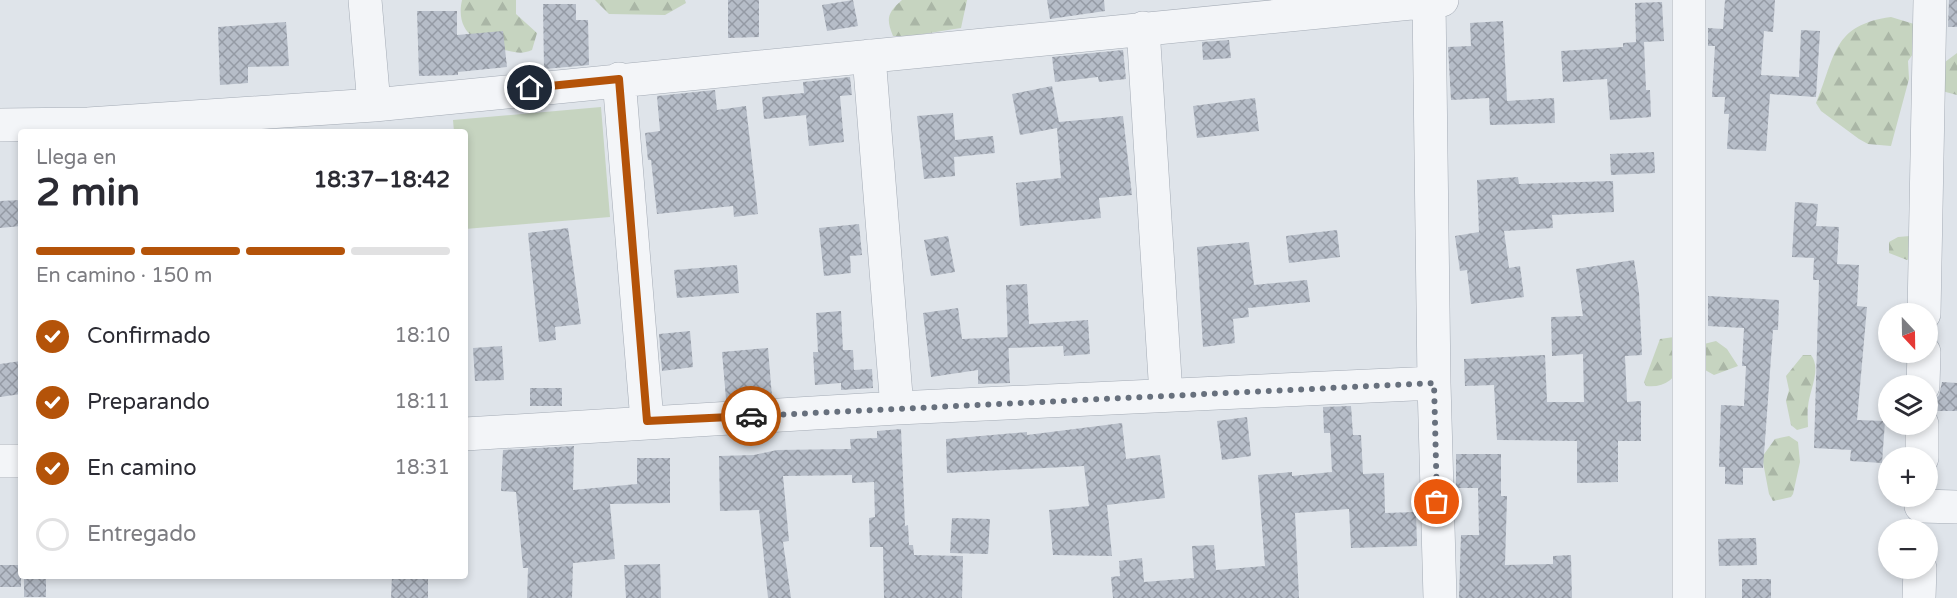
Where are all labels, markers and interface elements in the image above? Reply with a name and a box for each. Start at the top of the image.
pin [504,62,555,113]
icon: home [513,71,546,104]
text: Llega en [36,146,116,170]
text: 18:37–18:42 [313,167,450,193]
text: 2 min [36,169,140,216]
text: En camino · 150 m [36,264,212,288]
north arrow [1878,303,1938,363]
map controls [1878,303,1938,579]
icon: check [36,320,69,353]
text: Confirmado [87,323,211,349]
text: 18:10 [395,324,450,348]
button: layers [1878,375,1938,435]
icon: check [36,386,69,419]
courier [721,386,781,446]
text: Preparando [87,389,210,415]
text: 18:11 [395,390,450,414]
icon: car [735,400,768,433]
button: + [1878,447,1938,507]
icon: check [36,452,69,485]
text: En camino [87,455,197,481]
text: 18:31 [395,456,450,480]
pin [1411,476,1462,527]
icon: bag [1420,485,1453,518]
button: − [1878,519,1938,579]
text: Entregado [87,521,196,547]

